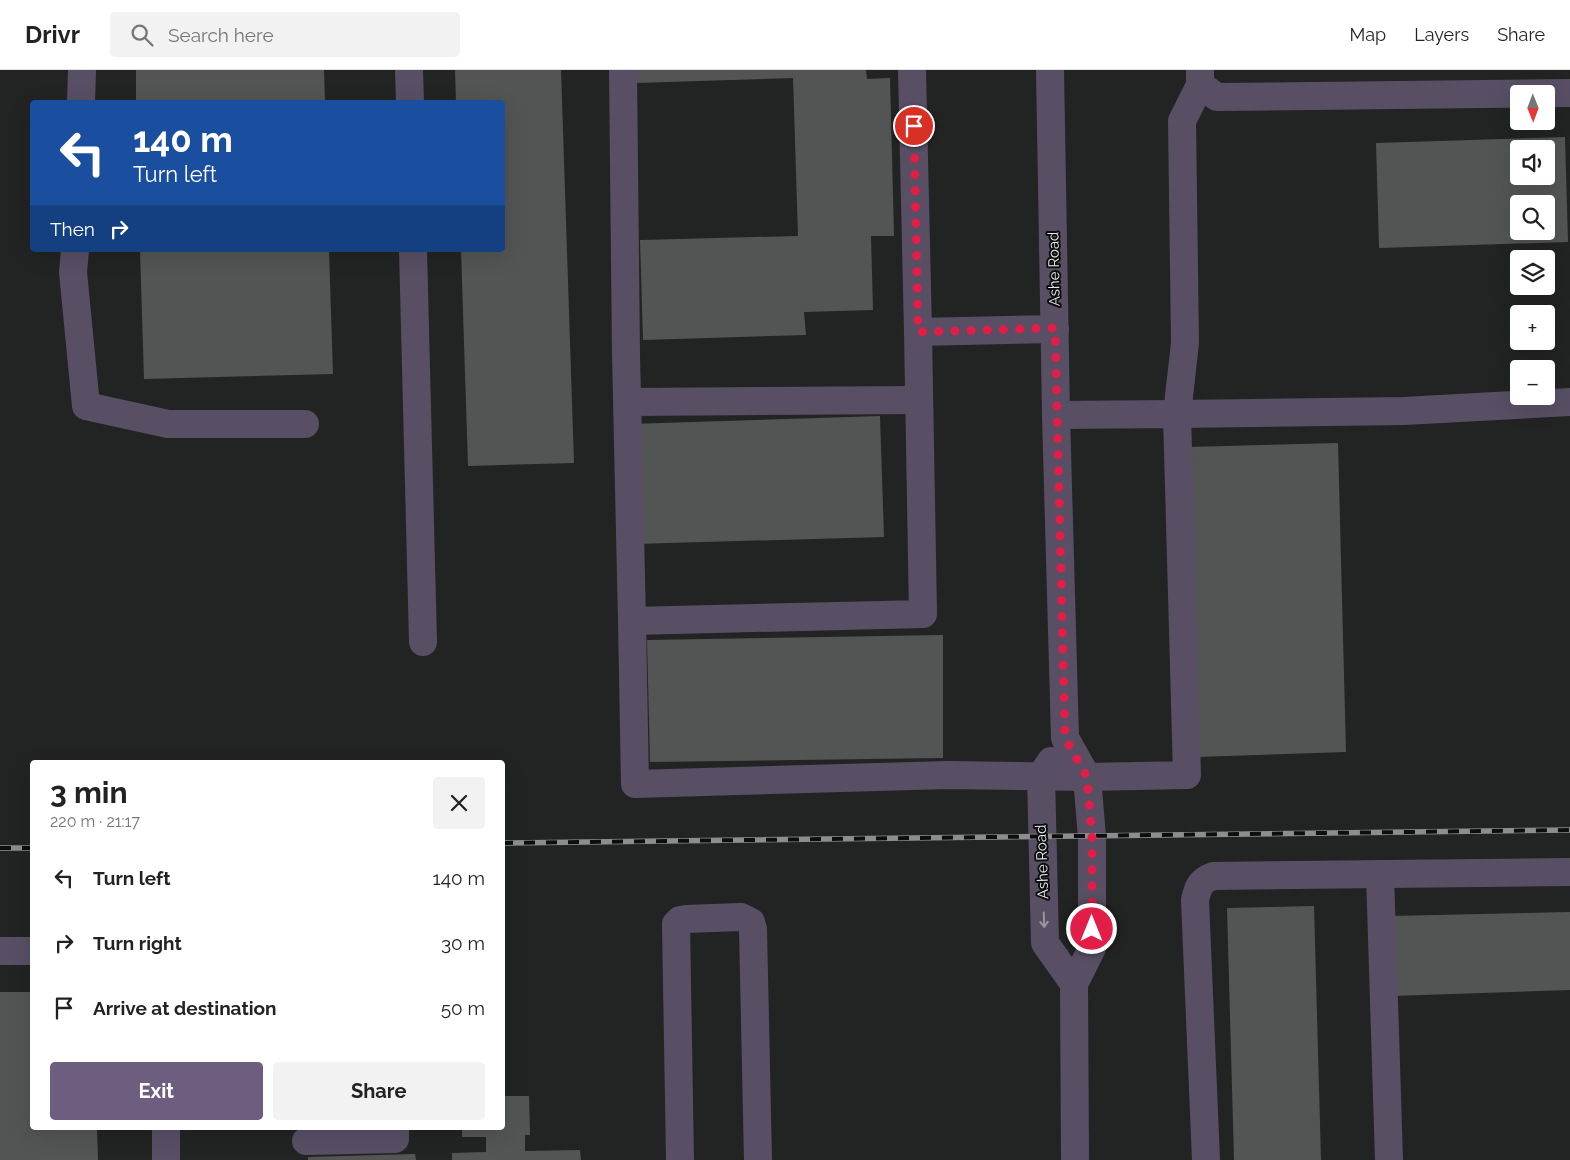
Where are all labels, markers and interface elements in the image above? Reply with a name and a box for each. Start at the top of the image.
search box [110,12,460,57]
text: Drivr [25,20,80,49]
icon: search [128,21,156,49]
text: Search here [168,24,274,46]
text: Map [1350,24,1386,45]
text: Layers [1414,24,1469,45]
text: Share [1497,24,1545,45]
north arrow [1510,85,1555,130]
map controls [1510,85,1555,405]
pin [893,105,935,147]
icon: arrive [900,112,928,140]
text: 140 m [133,119,233,160]
icon: left [50,120,115,185]
button: sound [1510,140,1555,185]
text: Turn left [133,161,217,187]
button: search [1510,195,1555,240]
icon: right [105,215,133,243]
text: Then [50,218,95,240]
street label: Ashe Road [1044,232,1064,306]
button: layers [1510,250,1555,295]
button: + [1510,305,1555,350]
button: − [1510,360,1555,405]
text: 3 min [50,775,128,810]
button: close [433,777,485,829]
text: 220 m · 21:17 [50,812,140,831]
street label: Ashe Road [1032,824,1052,900]
icon: left [50,864,78,892]
text: Turn left [93,867,170,889]
text: 140 m [433,867,485,889]
position arrow [1065,902,1117,954]
one-way arrow [1040,912,1049,928]
icon: right [50,929,78,957]
text: Turn right [93,932,182,954]
text: 30 m [441,932,485,954]
icon: arrive [50,994,78,1022]
text: Arrive at destination [93,997,277,1019]
text: 50 m [441,997,485,1019]
button: Exit [50,1062,263,1120]
button: Share [273,1062,485,1120]

